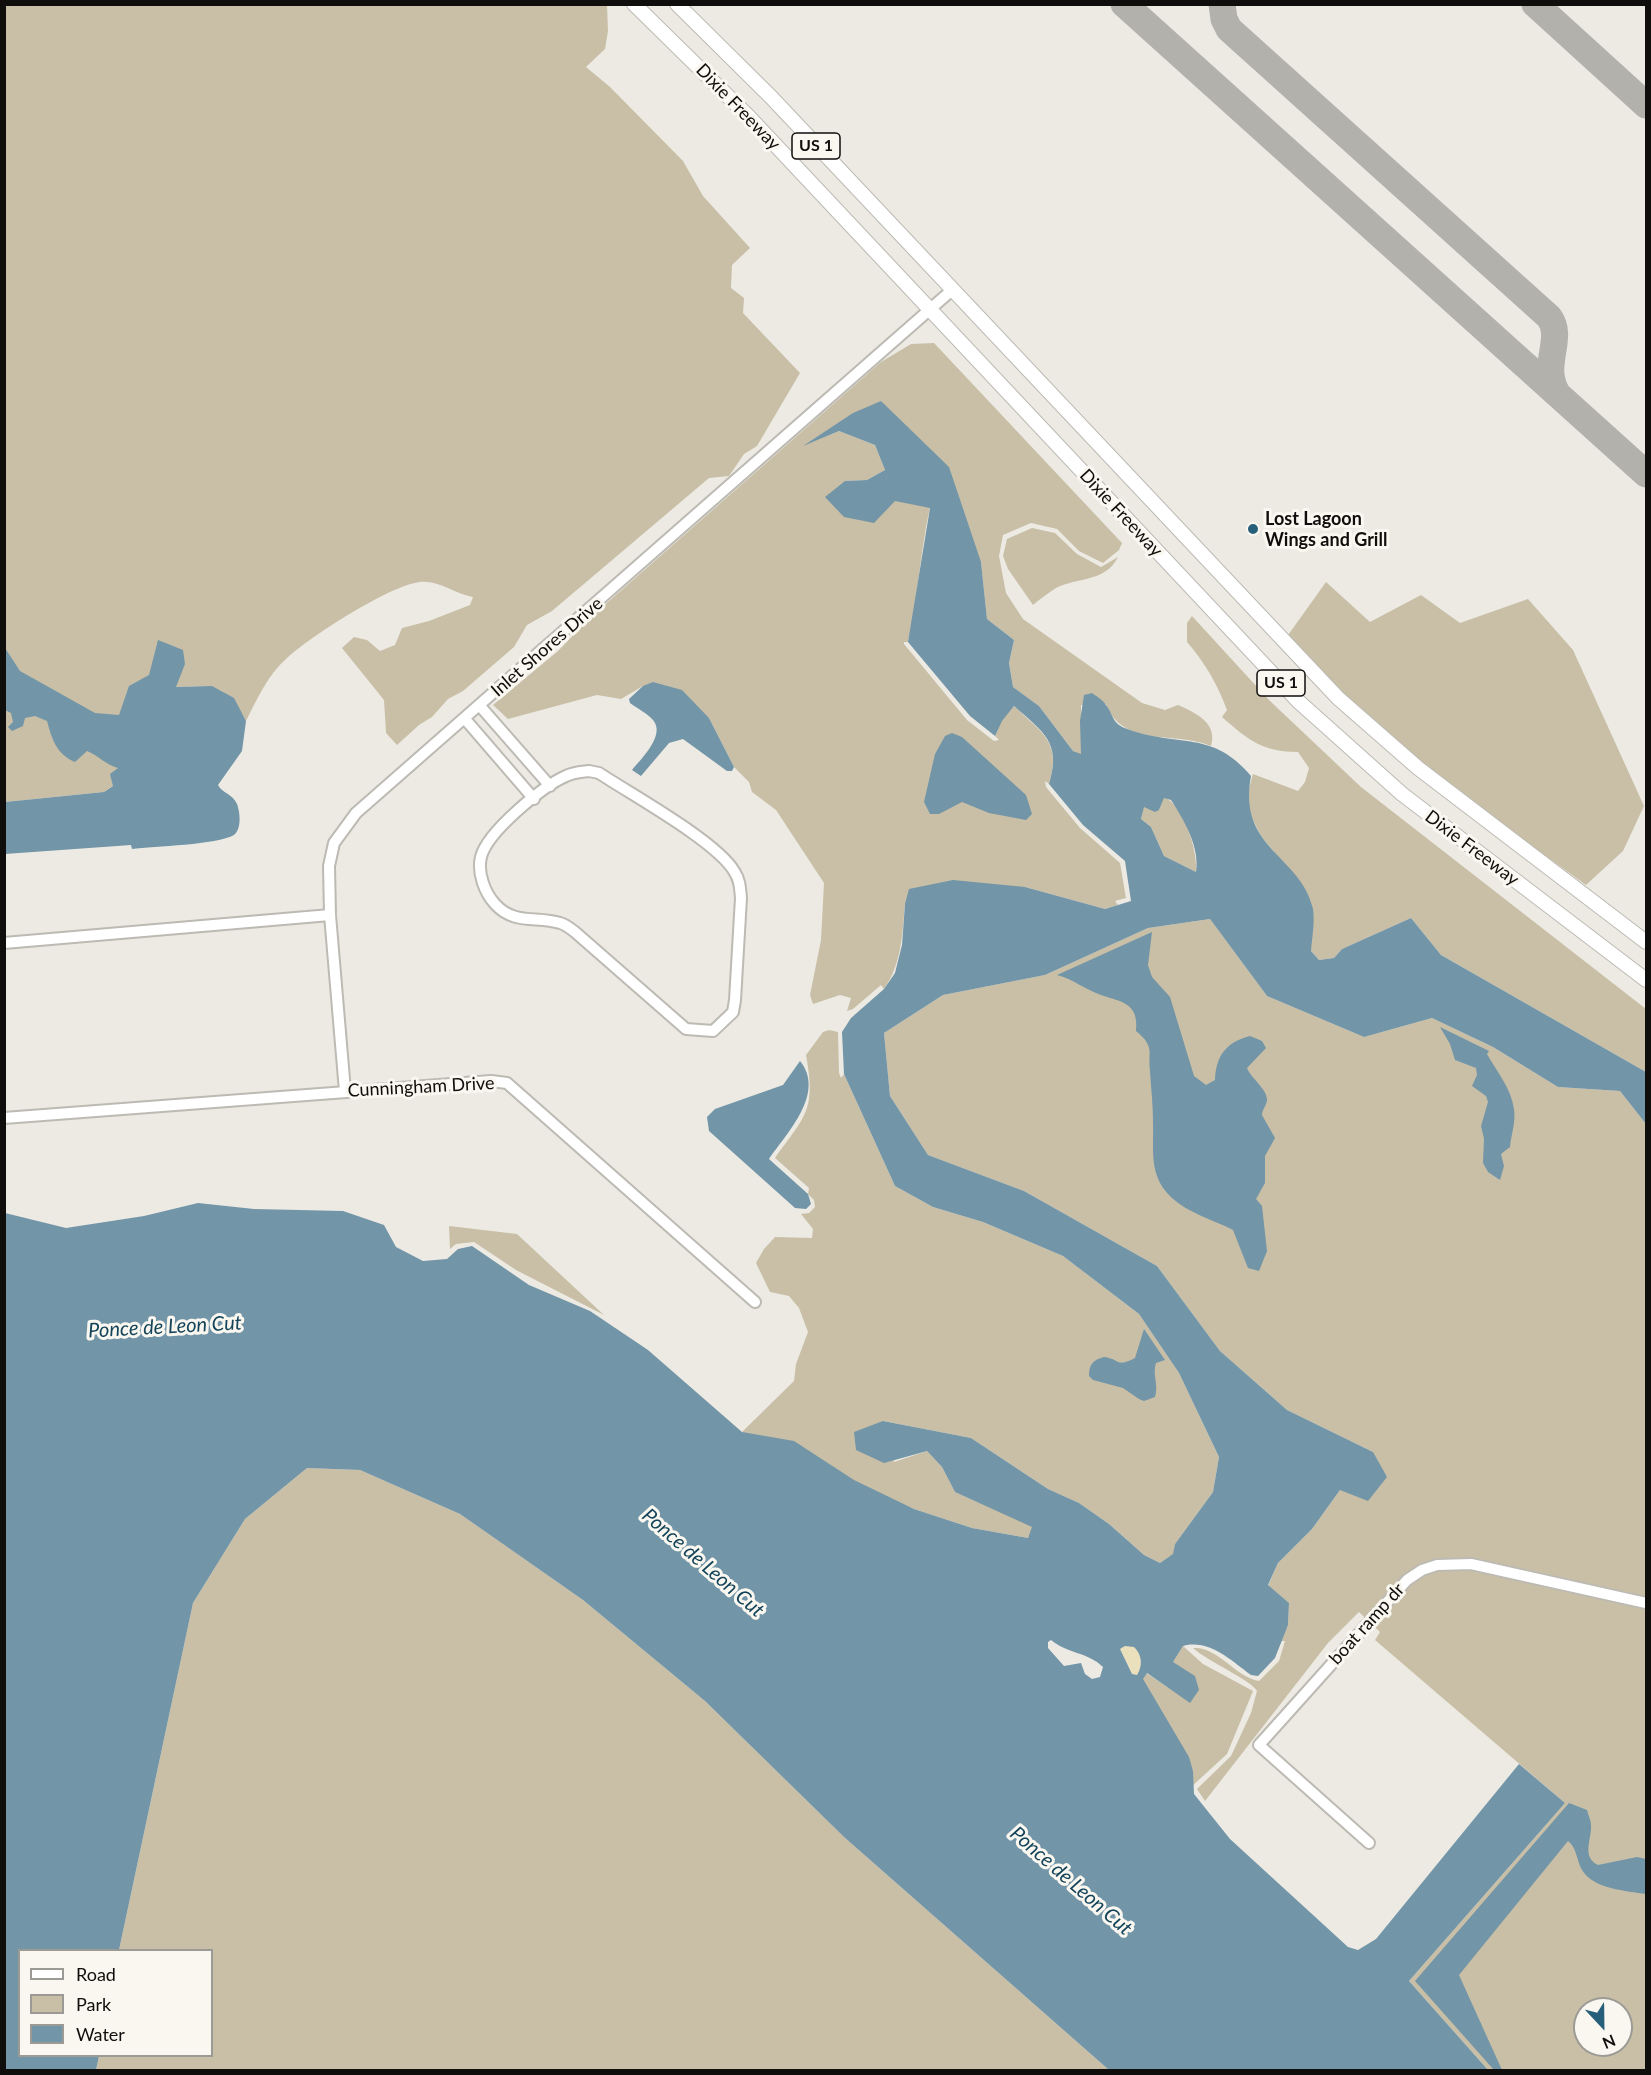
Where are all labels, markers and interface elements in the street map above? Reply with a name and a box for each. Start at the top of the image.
street label: Dixie Freeway [691,59,785,155]
road number: US 1 [792,133,840,159]
street label: Dixie Freeway [1075,465,1167,561]
place label: Lost Lagoon Wings and Grill [1265,508,1387,550]
marker: Lost Lagoon Wings and Grill [1246,522,1260,536]
street label: Inlet Shores Drive [487,593,607,701]
road number: US 1 [1257,670,1305,696]
street label: Dixie Freeway [1421,806,1523,890]
street label: Cunningham Drive [347,1072,495,1102]
water label: Ponce de Leon Cut [88,1311,242,1343]
water label: Ponce de Leon Cut [637,1504,769,1622]
street label: boat ramp dr [1325,1579,1409,1669]
water label: Ponce de Leon Cut [1005,1822,1137,1940]
legend [18,1949,213,2057]
text: Road [76,1963,116,1985]
text: Park [76,1993,111,2015]
north arrow [1573,1997,1633,2057]
text: Water [76,2023,125,2045]
text: N [1600,2031,1618,2053]

